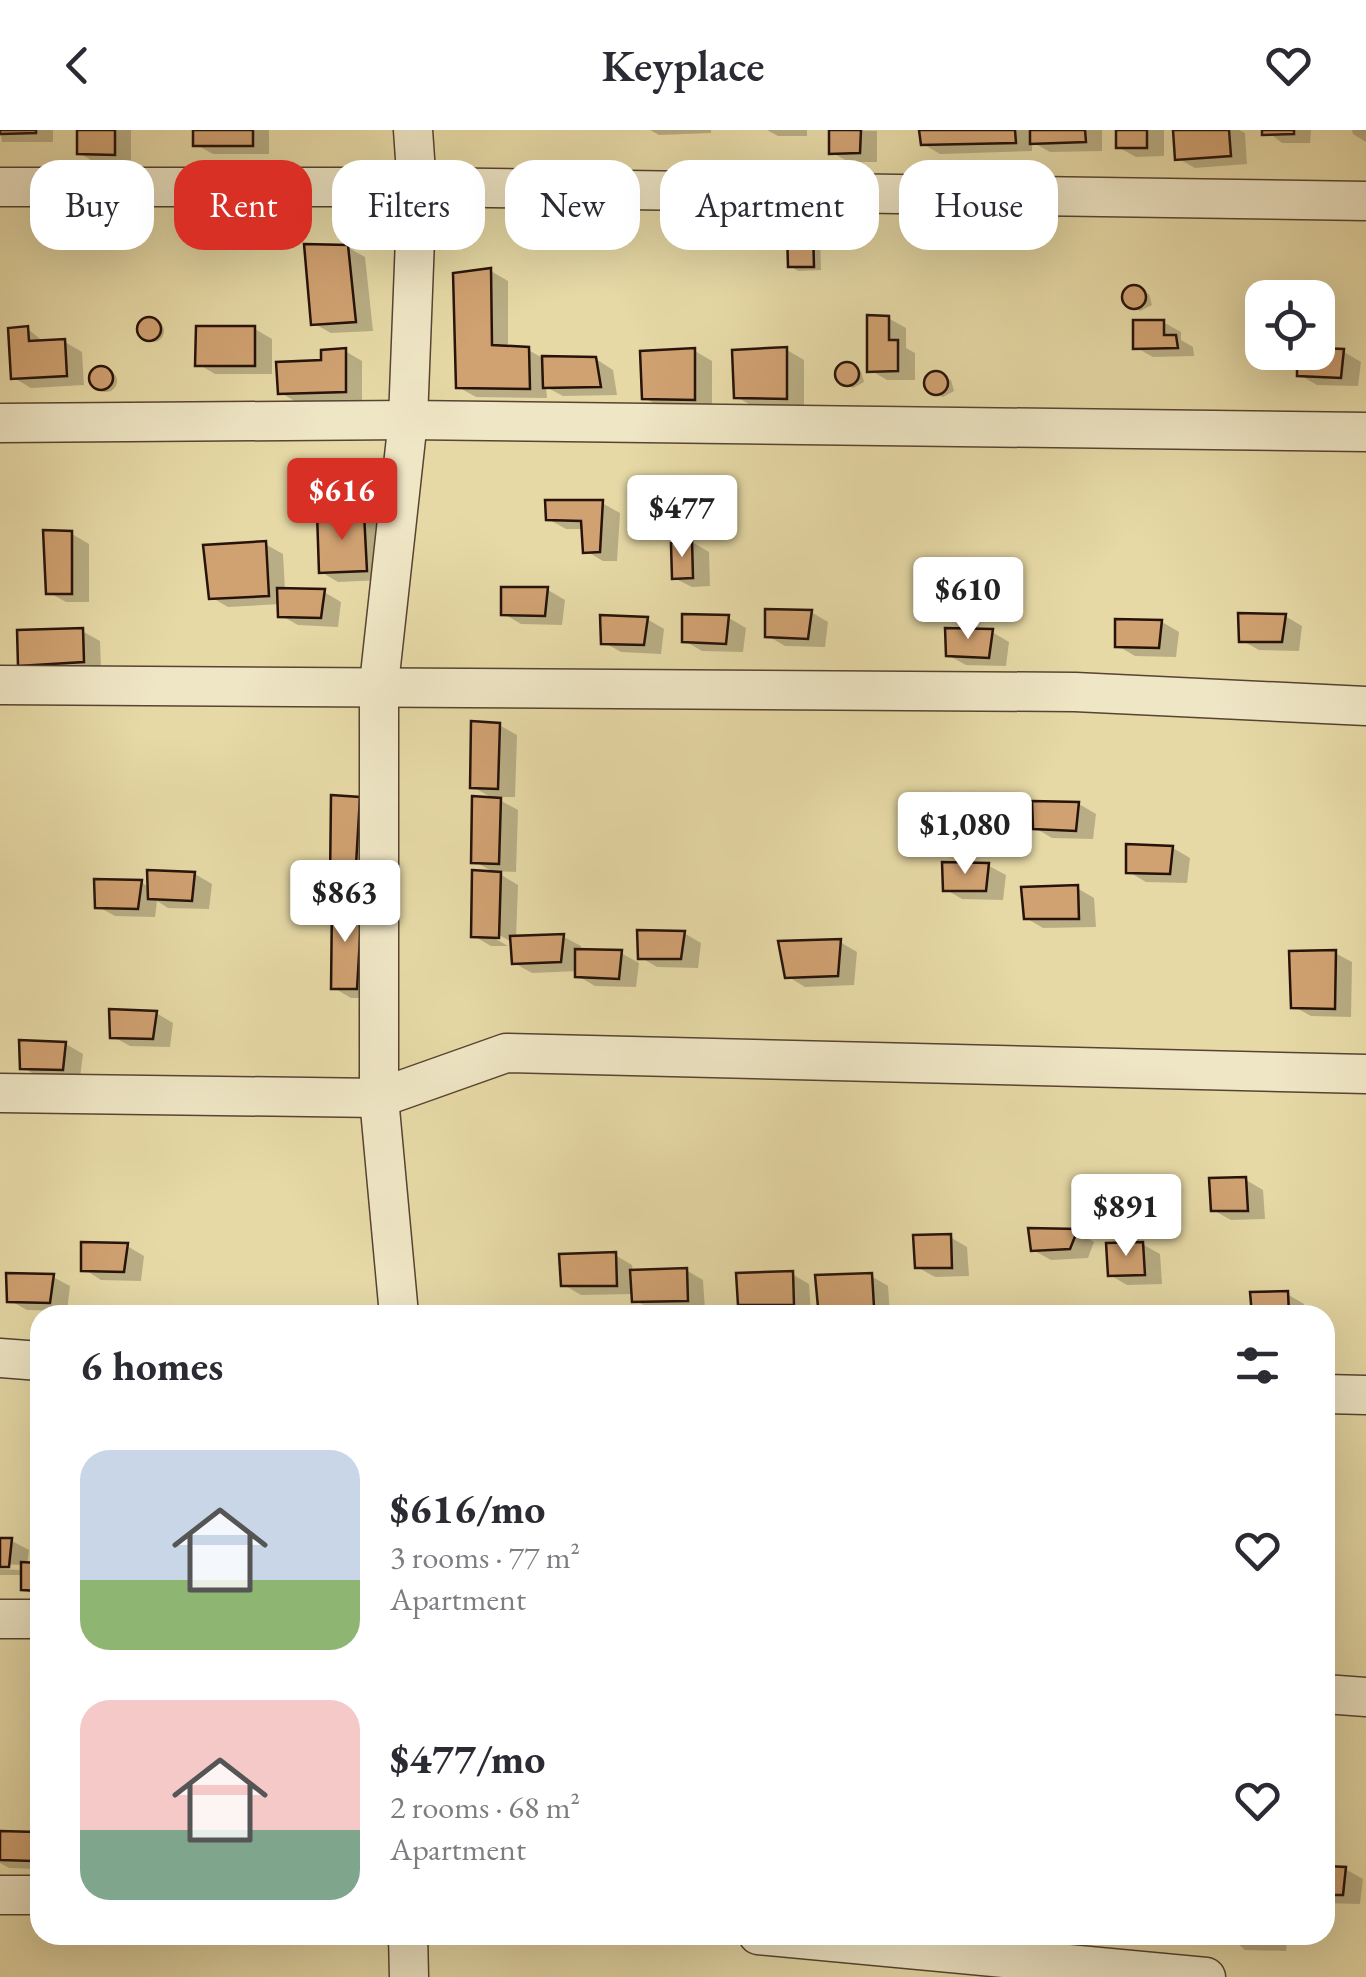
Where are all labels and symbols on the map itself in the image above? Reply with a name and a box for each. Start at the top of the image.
pin: $616 [283,458,401,543]
pin: $477 [623,475,741,560]
pin: $610 [909,557,1027,642]
pin: $1,080 [884,792,1046,877]
pin: $863 [286,860,404,945]
pin: $891 [1067,1174,1185,1259]

